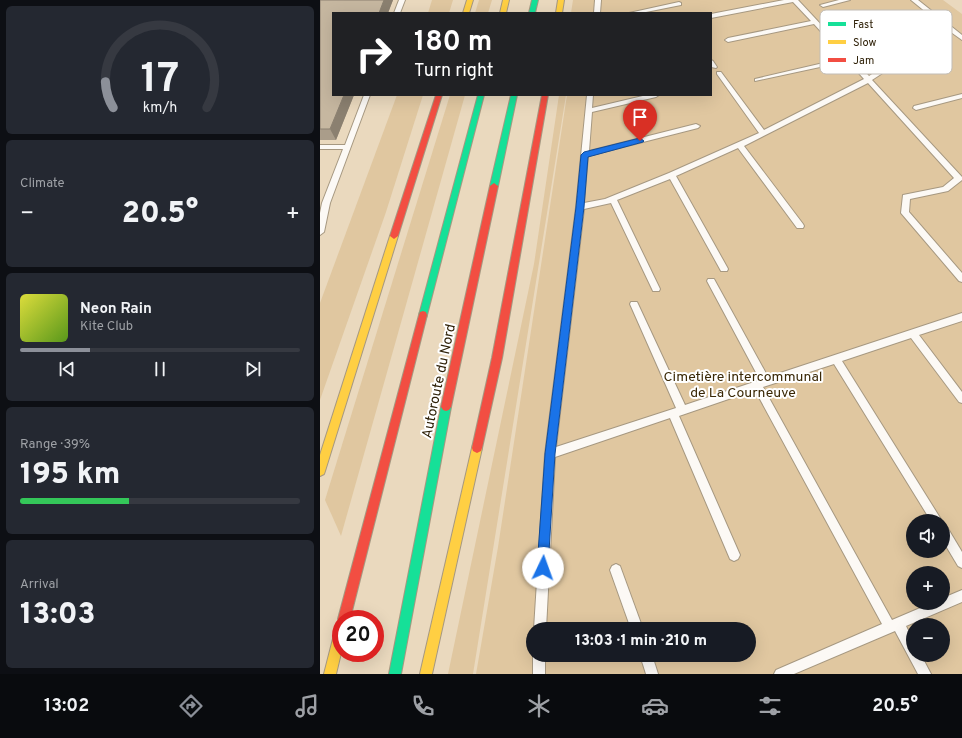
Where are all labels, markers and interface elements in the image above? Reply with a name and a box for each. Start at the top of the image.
legend [820,10,952,74]
text: Fast [853,18,873,32]
text: 180 m [414,25,492,61]
icon: right [348,28,400,80]
text: Slow [853,36,876,50]
text: 17 [141,54,179,107]
text: Jam [853,54,874,68]
text: Turn right [414,60,494,83]
text: km/h [143,98,177,116]
pin [623,100,657,141]
icon: arrive [629,106,651,128]
text: Climate [20,176,65,192]
text: 20.5° [122,196,198,233]
text: − [20,201,34,228]
text: + [286,201,300,228]
text: Neon Rain [80,300,152,319]
text: Kite Club [80,319,133,335]
street label: Autoroute du Nord [419,322,460,440]
icon: previous [56,358,78,380]
icon: pause [149,358,171,380]
icon: next [242,358,264,380]
park label: Cimetière intercommunal de La Courneuve [664,369,822,402]
text: Range · 39% [20,437,90,453]
text: 195 km [20,457,120,494]
map controls [906,514,950,662]
button: sound [906,514,950,558]
position arrow [522,547,564,589]
button: + [906,566,950,610]
text: Arrival [20,577,59,593]
text: 13:03 [20,597,96,634]
speed limit sign: 20 [332,610,384,662]
button: − [906,618,950,662]
text: 13:03 · 1 min · 210 m [575,632,707,651]
icon: directions [177,692,205,720]
icon: music [293,692,321,720]
icon: phone [409,692,437,720]
icon: climate [525,692,553,720]
icon: car [641,692,669,720]
icon: filters [756,692,784,720]
text: 13:02 [44,695,89,718]
text: 20.5° [872,695,918,718]

